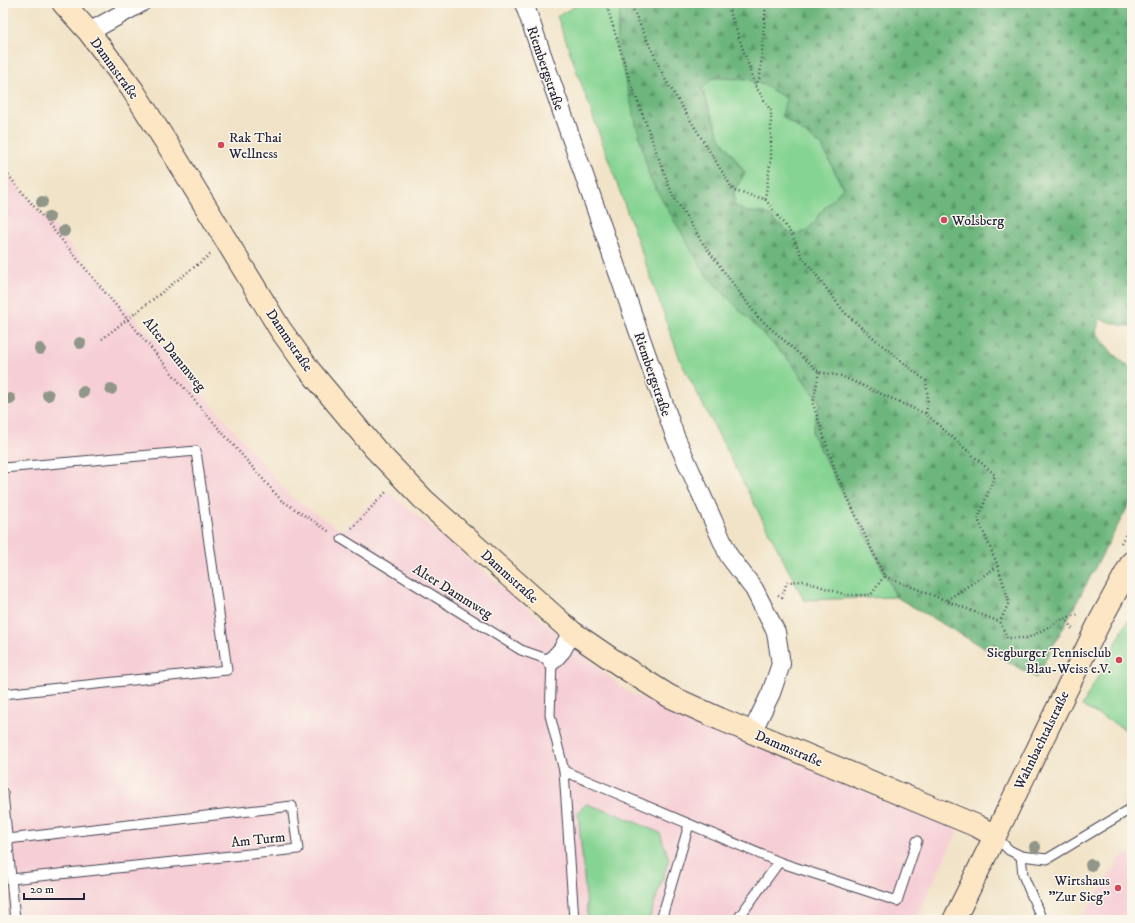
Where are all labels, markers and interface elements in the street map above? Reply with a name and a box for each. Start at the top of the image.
street label: Riembergstraße [522,24,568,113]
street label: Dammstraße [86,34,143,103]
place label: Rak Thai Wellness [228,129,282,163]
marker: Rak Thai Wellness [216,140,226,150]
place label: Wolsberg [951,212,1004,230]
marker: Wolsberg [939,215,949,225]
street label: Dammstraße [262,306,317,376]
street label: Alter Dammweg [139,314,210,396]
street label: Riembergstraße [629,330,675,419]
street label: Dammstraße [477,546,542,608]
street label: Alter Dammweg [409,560,496,624]
place label: Siegburger Tennisclub Blau-Weiss e.V. [987,644,1111,678]
marker: Siegburger Tennisclub Blau-Weiss e.V. [1114,655,1124,665]
street label: Wahnbachtalstraße [1010,688,1074,794]
street label: Dammstraße [752,727,825,771]
street label: Am Turm [230,828,287,852]
place label: Wirtshaus "Zur Sieg" [1048,872,1110,906]
scale bar [24,875,84,901]
text: 20 m [30,882,54,897]
marker: Wirtshaus "Zur Sieg" [1113,883,1123,893]

